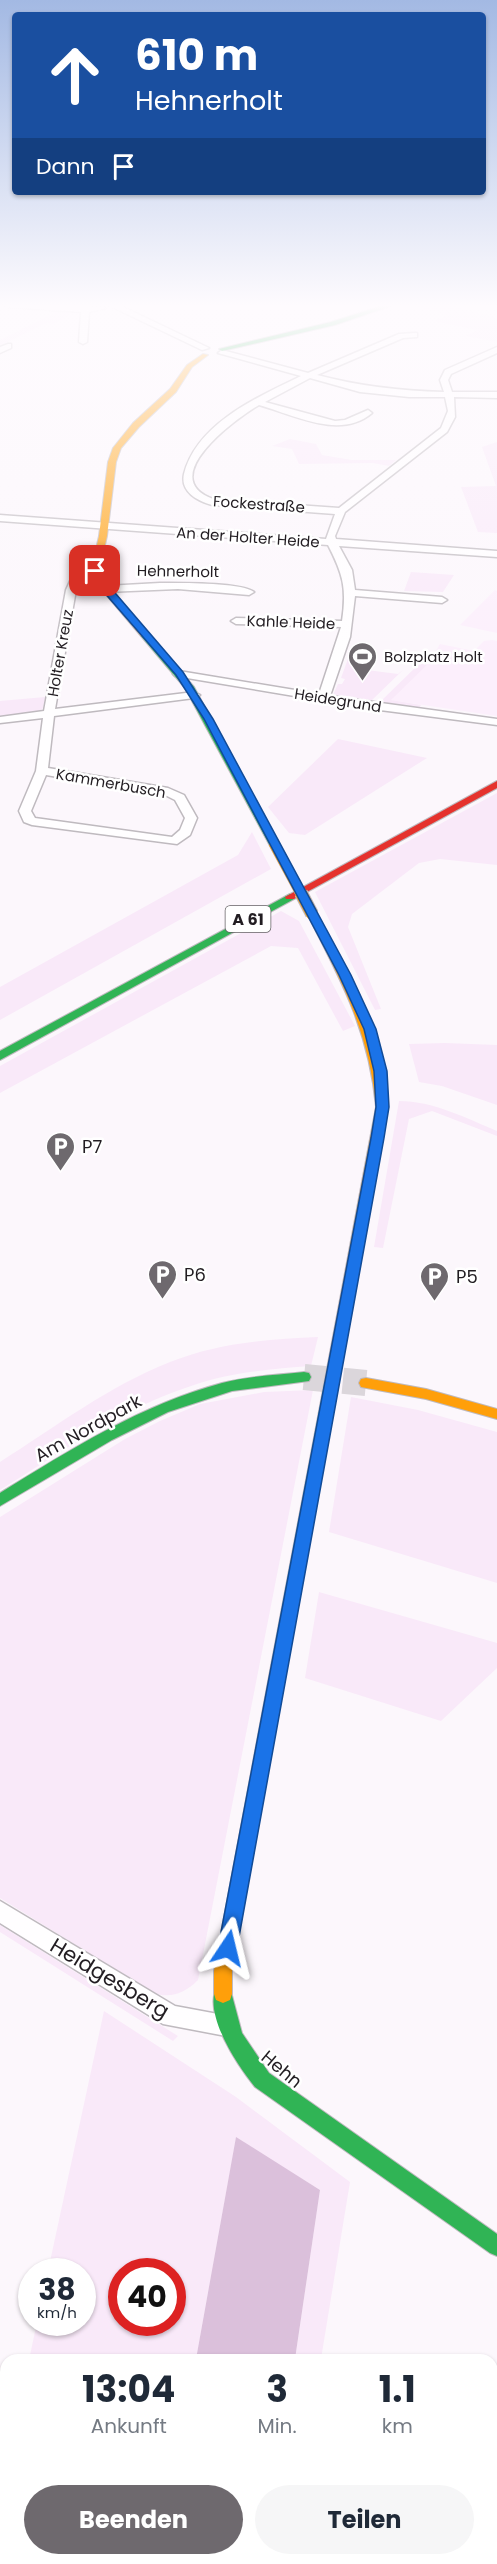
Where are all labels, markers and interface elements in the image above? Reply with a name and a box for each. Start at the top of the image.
text: 610 m [135,26,258,85]
icon: ahead [36,36,114,114]
text: Hehnerholt [135,82,283,119]
icon: arrive [107,150,140,183]
text: Dann [36,151,95,182]
street label: Fockestraße [212,490,306,518]
street label: An der Holter Heide [176,522,320,552]
pin [69,545,120,596]
icon: arrive [78,554,111,587]
street label: Hehnerholt [137,560,219,582]
street label: Holter Kreuz [42,608,78,698]
street label: Kahle Heide [246,610,336,634]
sports icon: Bolzplatz Holt [347,640,379,682]
place label: Bolzplatz Holt [384,646,483,667]
street label: Heidegrund [293,683,383,717]
street label: Kammerbusch [54,763,168,803]
road number: A 61 [226,906,270,932]
parking icon: P7 [45,1130,77,1172]
place label: P7 [82,1134,102,1159]
parking icon: P6 [147,1258,179,1300]
parking icon: P5 [419,1260,451,1302]
place label: P6 [184,1262,206,1287]
place label: P5 [456,1264,478,1289]
street label: Am Nordpark [30,1388,147,1468]
position arrow [196,1916,260,1980]
street label: Heidgesberg [45,1931,175,2025]
street label: Hehn [256,2044,308,2094]
speed limit sign: 40 [108,2258,186,2336]
text: 38 [38,2268,76,2311]
text: km/h [37,2302,77,2323]
text: 13:04 [82,2364,175,2415]
text: 3 [266,2364,288,2415]
text: 1.1 [379,2364,416,2415]
text: Ankunft [91,2412,167,2440]
text: Min. [257,2412,297,2440]
text: km [382,2412,413,2440]
button: Beenden [24,2485,243,2554]
button: Teilen [255,2485,474,2554]

